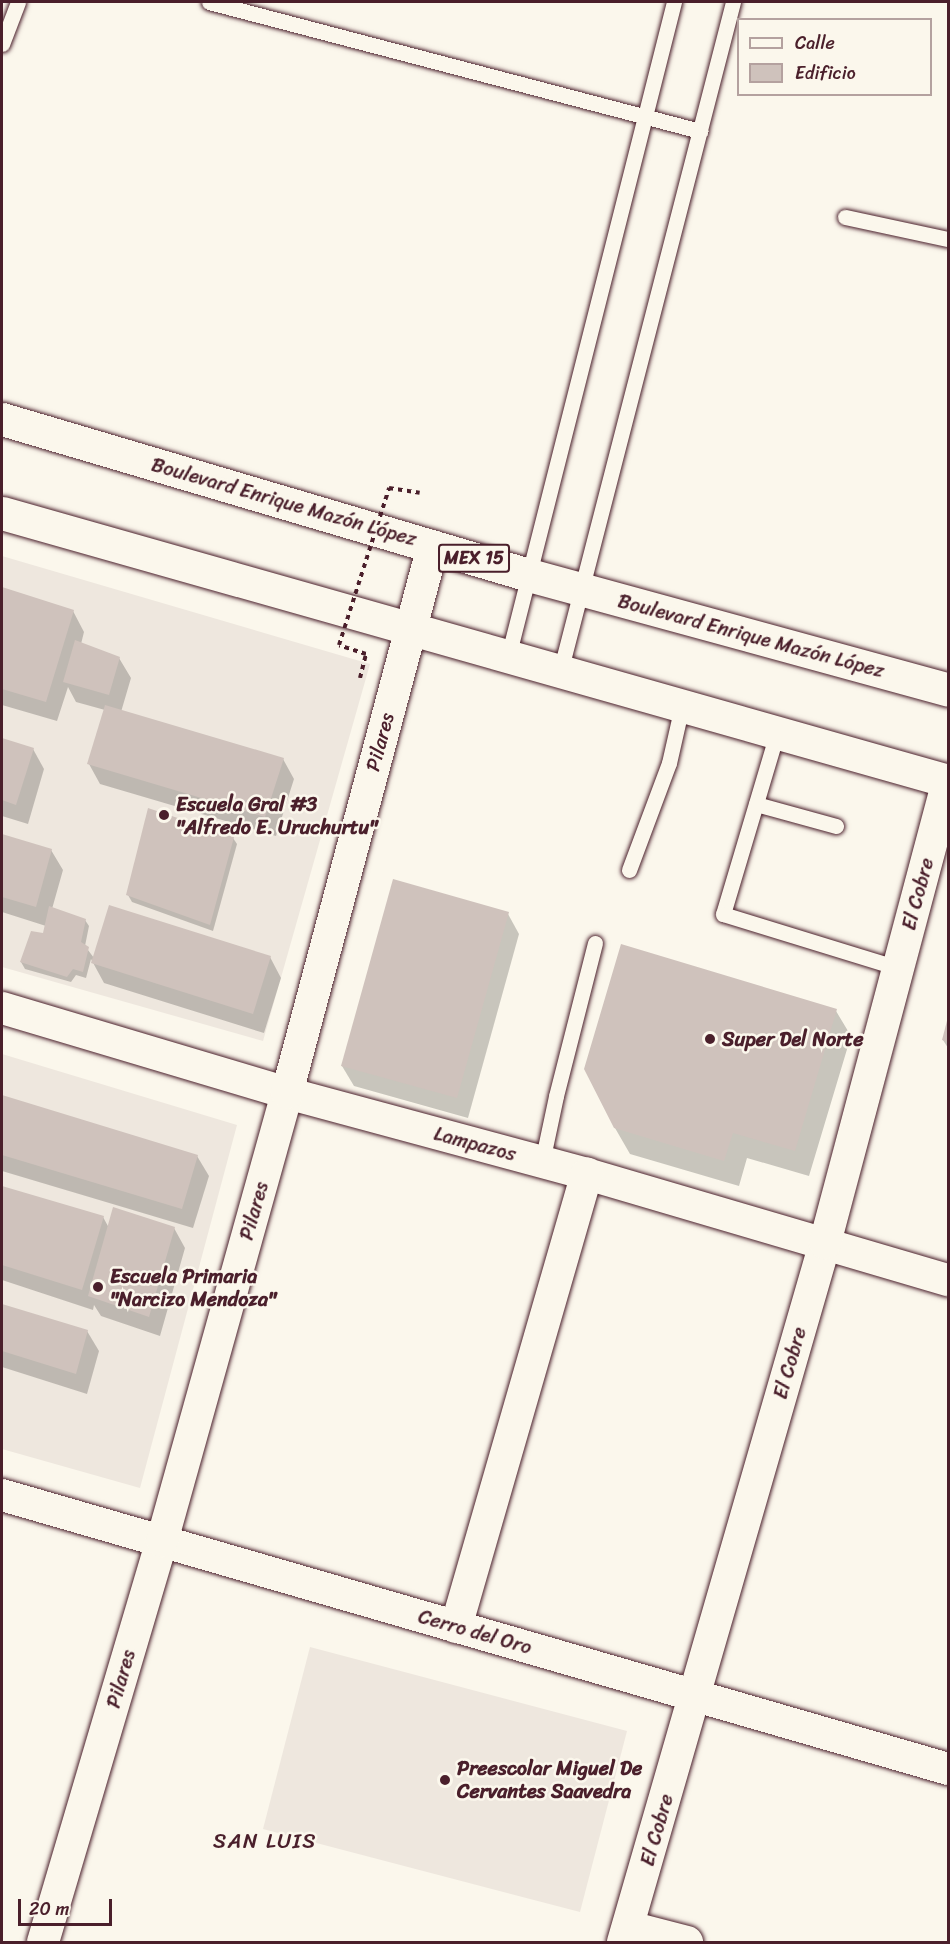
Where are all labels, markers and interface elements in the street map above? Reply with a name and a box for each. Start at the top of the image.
legend [737,18,932,96]
text: Calle [795,27,835,59]
text: Edificio [795,57,856,89]
street label: Boulevard Enrique Mazón López [149,453,419,551]
road number: MEX 15 [438,543,510,573]
street label: Boulevard Enrique Mazón López [615,589,887,683]
street label: Pilares [361,710,399,774]
place label: Escuela Gral #3 "Alfredo E. Uruchurtu" [176,792,378,839]
marker: Escuela Gral #3 "Alfredo E. Uruchurtu" [157,808,171,822]
street label: El Cobre [897,855,939,933]
place label: Super Del Norte [722,1027,864,1051]
marker: Super Del Norte [703,1032,717,1046]
street label: Lampazos [431,1122,519,1166]
street label: Pilares [234,1179,274,1243]
place label: Escuela Primaria "Narcizo Mendoza" [110,1264,276,1311]
marker: Escuela Primaria "Narcizo Mendoza" [91,1280,105,1294]
street label: El Cobre [768,1324,812,1402]
street label: Cerro del Oro [415,1604,535,1660]
street label: Pilares [101,1647,141,1711]
place label: Preescolar Miguel De Cervantes Saavedra [457,1756,642,1803]
marker: Preescolar Miguel De Cervantes Saavedra [438,1773,452,1787]
street label: El Cobre [635,1791,679,1869]
district label: SAN LUIS [214,1828,316,1854]
scale bar [21,1887,116,1925]
text: 20 m [29,1893,69,1925]

